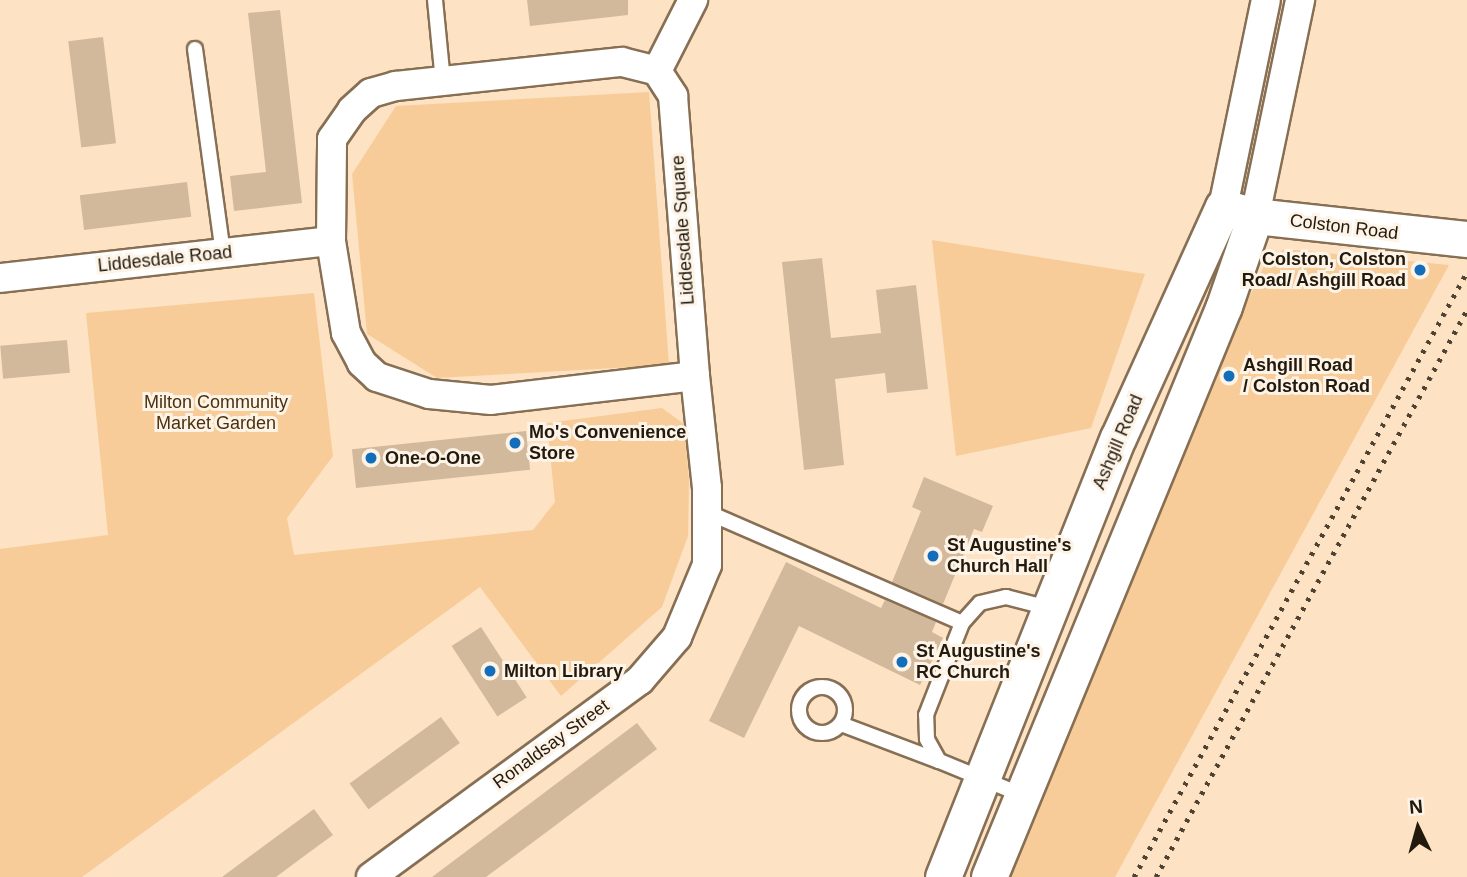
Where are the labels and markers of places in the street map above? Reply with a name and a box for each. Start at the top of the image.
place label: Colston, Colston Road/ Ashgill Road [1241,249,1406,292]
marker: Colston, Colston Road/ Ashgill Road [1412,262,1428,278]
place label: Ashgill Road / Colston Road [1243,355,1370,398]
marker: Ashgill Road / Colston Road [1221,368,1237,384]
place label: Mo's Convenience Store [529,422,686,464]
marker: Mo's Convenience Store [507,435,523,451]
place label: One-O-One [385,447,481,469]
marker: One-O-One [363,450,379,466]
place label: St Augustine's Church Hall [947,535,1072,578]
marker: St Augustine's Church Hall [925,548,941,564]
place label: St Augustine's RC Church [916,641,1041,684]
marker: St Augustine's RC Church [894,654,910,670]
place label: Milton Library [504,660,623,682]
marker: Milton Library [482,663,498,679]

